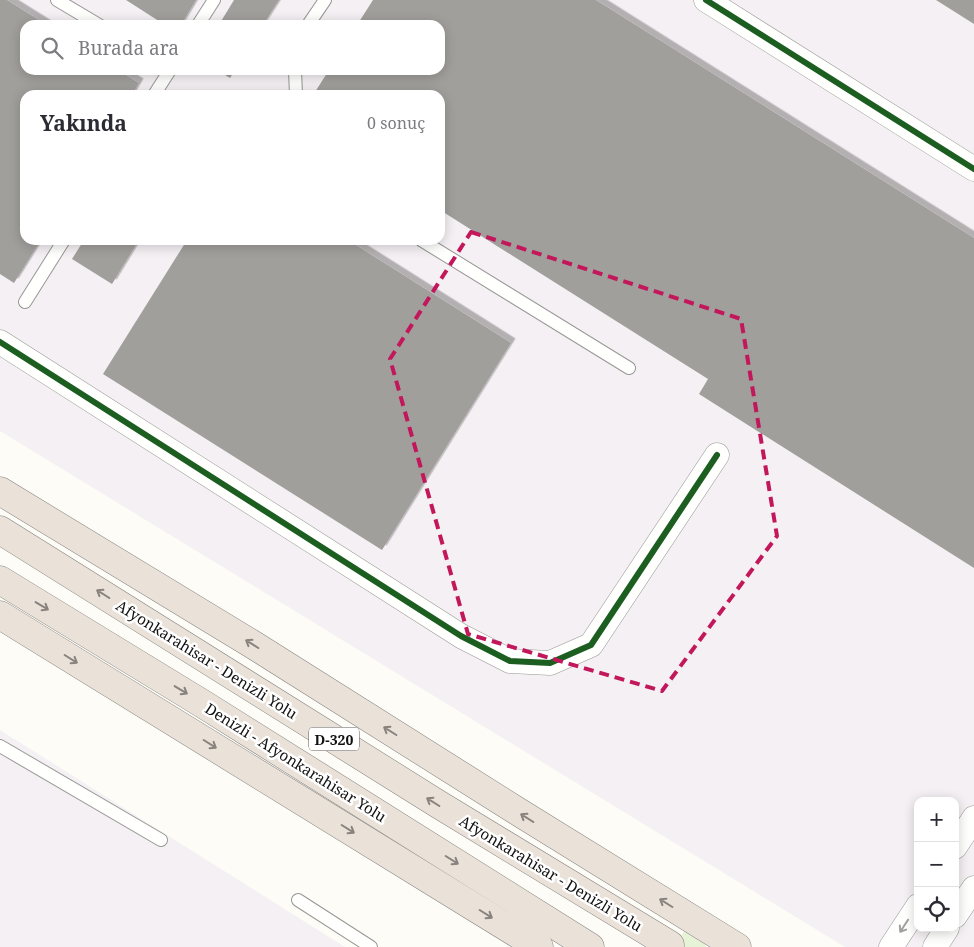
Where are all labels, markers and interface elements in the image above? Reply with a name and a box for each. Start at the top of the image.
search box [20,20,445,75]
icon: search [38,34,66,62]
text: Burada ara [78,35,179,61]
text: Yakında [40,109,127,137]
text: 0 sonuç [367,112,425,134]
one-way arrow [97,589,111,599]
street label: Afyonkarahisar - Denizli Yolu [113,595,302,723]
one-way arrow [34,601,48,611]
one-way arrow [246,639,260,649]
one-way arrow [64,654,78,664]
one-way arrow [173,685,187,695]
street label: Denizli - Afyonkarahisar Yolu [202,698,391,826]
one-way arrow [383,726,397,736]
road number: D-320 [309,728,359,751]
one-way arrow [202,739,216,749]
one-way arrow [427,796,441,806]
map controls [914,797,959,932]
button: + [914,797,959,842]
street label: Afyonkarahisar - Denizli Yolu [456,810,647,936]
one-way arrow [521,812,535,822]
one-way arrow [341,824,355,835]
button: − [914,842,959,887]
one-way arrow [445,854,459,865]
button: locate [914,887,959,932]
one-way arrow [659,898,673,908]
one-way arrow [479,910,493,920]
one-way arrow [899,919,909,933]

